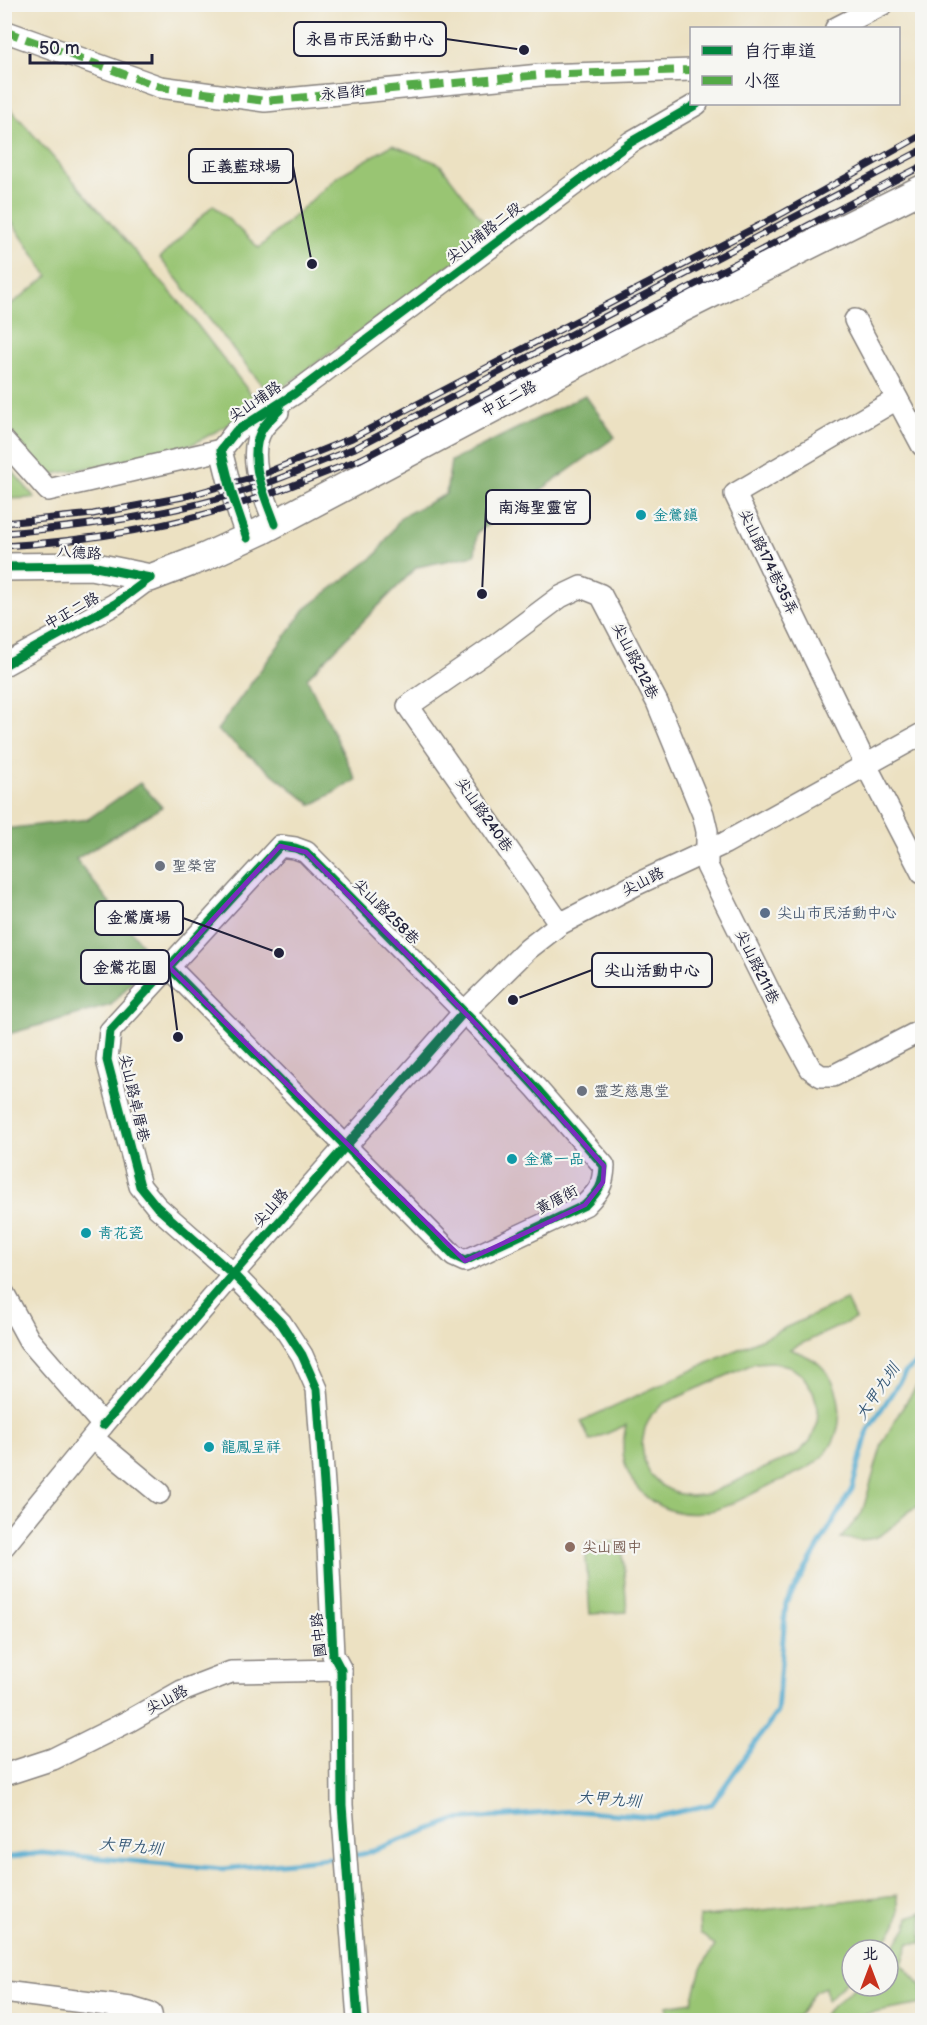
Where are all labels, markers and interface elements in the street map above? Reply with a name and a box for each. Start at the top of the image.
callout: 永昌市民活動中心 [294,22,446,56]
scale bar [30,27,152,65]
legend [690,27,900,105]
text: 永昌市民活動中心 [306,31,434,50]
text: 50 m [39,38,80,59]
text: 自行車道 [744,41,816,62]
text: 小徑 [744,71,780,92]
street label: 永昌街 [320,82,366,104]
callout: 正義藍球場 [189,149,293,183]
text: 正義藍球場 [201,158,281,177]
street label: 尖山埔路二段 [442,198,526,268]
street label: 尖山埔路 [225,377,285,427]
street label: 中正二路 [478,377,540,421]
callout: 南海聖靈宮 [486,490,590,524]
text: 南海聖靈宮 [498,499,578,518]
place label: 金鶯鎮 [653,506,698,525]
street label: 尖山路174巷35弄 [734,506,802,618]
marker: 金鶯鎮 [634,508,648,522]
street label: 八德路 [56,542,102,564]
street label: 中正二路 [41,588,103,634]
street label: 尖山路212巷 [608,620,662,702]
street label: 尖山路240巷 [451,774,517,856]
place label: 聖榮宮 [172,857,217,876]
marker: 聖榮宮 [153,859,167,873]
street label: 尖山路 [619,863,667,901]
street label: 尖山路258巷 [349,875,423,949]
callout: 金鶯廣場 [95,901,183,935]
place label: 尖山市民活動中心 [777,904,897,923]
marker: 尖山市民活動中心 [758,906,772,920]
text: 金鶯廣場 [107,909,171,928]
street label: 尖山路211巷 [731,927,783,1007]
callout: 金鶯花園 [81,950,169,984]
callout: 尖山活動中心 [592,953,712,987]
text: 金鶯花園 [93,959,157,978]
text: 尖山活動中心 [604,962,700,981]
street label: 尖山路卓厝巷 [115,1052,153,1144]
place label: 靈芝慈惠堂 [594,1082,669,1101]
marker: 靈芝慈惠堂 [575,1084,589,1098]
place label: 金鶯一品 [524,1150,584,1169]
marker: 金鶯一品 [505,1152,519,1166]
street label: 黃厝街 [533,1181,581,1219]
street label: 尖山路 [249,1185,293,1231]
place label: 青花瓷 [98,1224,143,1243]
marker: 青花瓷 [79,1226,93,1240]
water label: 大甲九圳 [852,1359,905,1424]
place label: 龍鳳呈祥 [221,1438,281,1457]
marker: 龍鳳呈祥 [202,1440,216,1454]
place label: 尖山國中 [582,1538,642,1557]
marker: 尖山國中 [563,1540,577,1554]
street label: 國中路 [307,1612,331,1658]
street label: 尖山路 [143,1681,191,1719]
water label: 大甲九圳 [576,1788,644,1812]
water label: 大甲九圳 [98,1835,166,1859]
north arrow [840,1938,900,1998]
text: 北 [862,1945,878,1964]

